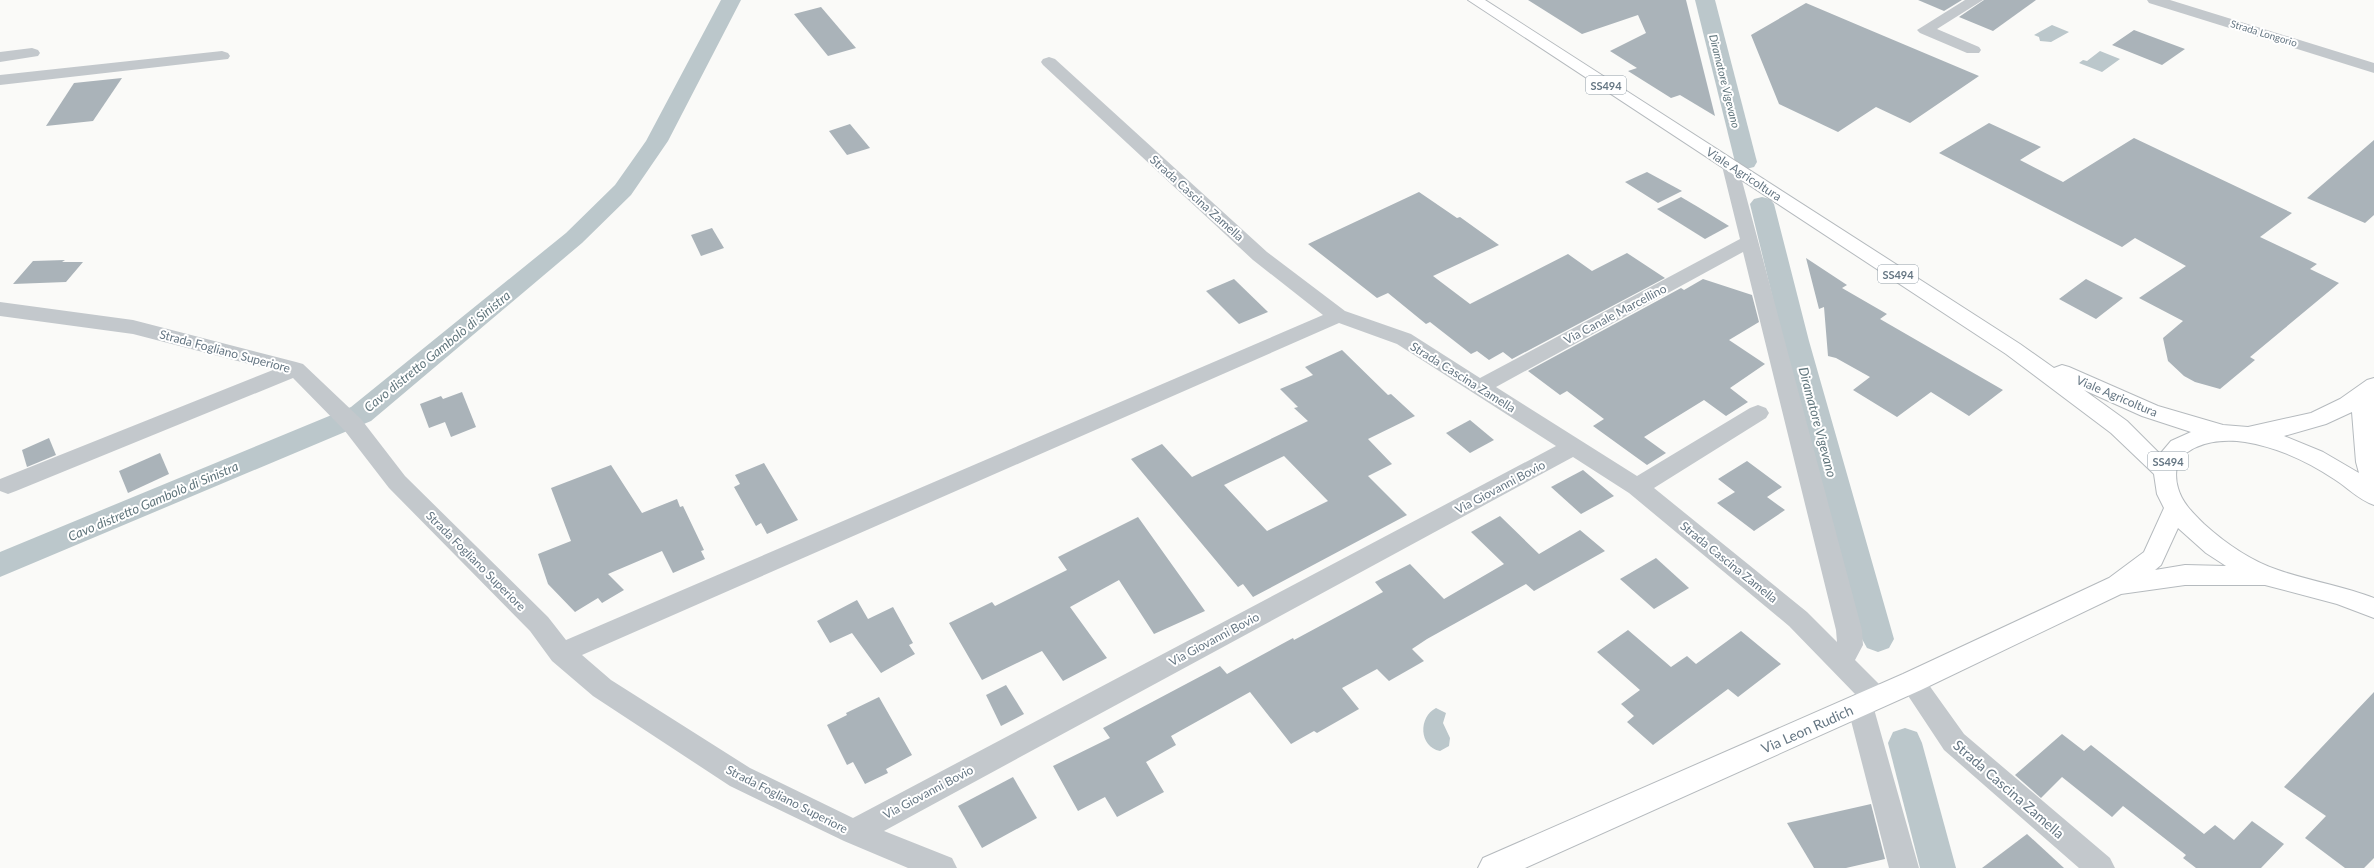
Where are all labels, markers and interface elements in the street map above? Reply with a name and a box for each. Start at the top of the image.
street label: Strada Longorio [2229,17,2299,49]
water label: Diramatore Vigevano [1707,33,1743,129]
road number: SS494 [1586,76,1626,94]
street label: Viale Agricoltura [1703,144,1785,204]
street label: Strada Cascina Zamella [1147,152,1247,244]
road number: SS494 [1878,265,1918,283]
street label: Via Canale Marcellino [1561,281,1669,347]
water label: Cavo distretto Gambolò di Sinistra [361,287,514,415]
street label: Strada Fogliano Superiore [158,326,292,376]
street label: Strada Cascina Zamella [1408,339,1518,415]
water label: Diramatore Vigevano [1796,365,1840,479]
street label: Viale Agricoltura [2074,372,2160,420]
road number: SS494 [2148,452,2188,470]
street label: Via Giovanni Bovio [1452,457,1548,517]
water label: Cavo distretto Gambolò di Sinistra [65,458,241,544]
street label: Strada Fogliano Superiore [423,508,529,614]
street label: Strada Cascina Zamella [1677,518,1781,606]
street label: Via Giovanni Bovio [1166,609,1262,669]
street label: Via Leon Rudich [1758,701,1856,757]
street label: Strada Cascina Zamella [1950,736,2068,842]
street label: Strada Fogliano Superiore [724,762,850,836]
street label: Via Giovanni Bovio [880,762,976,822]

